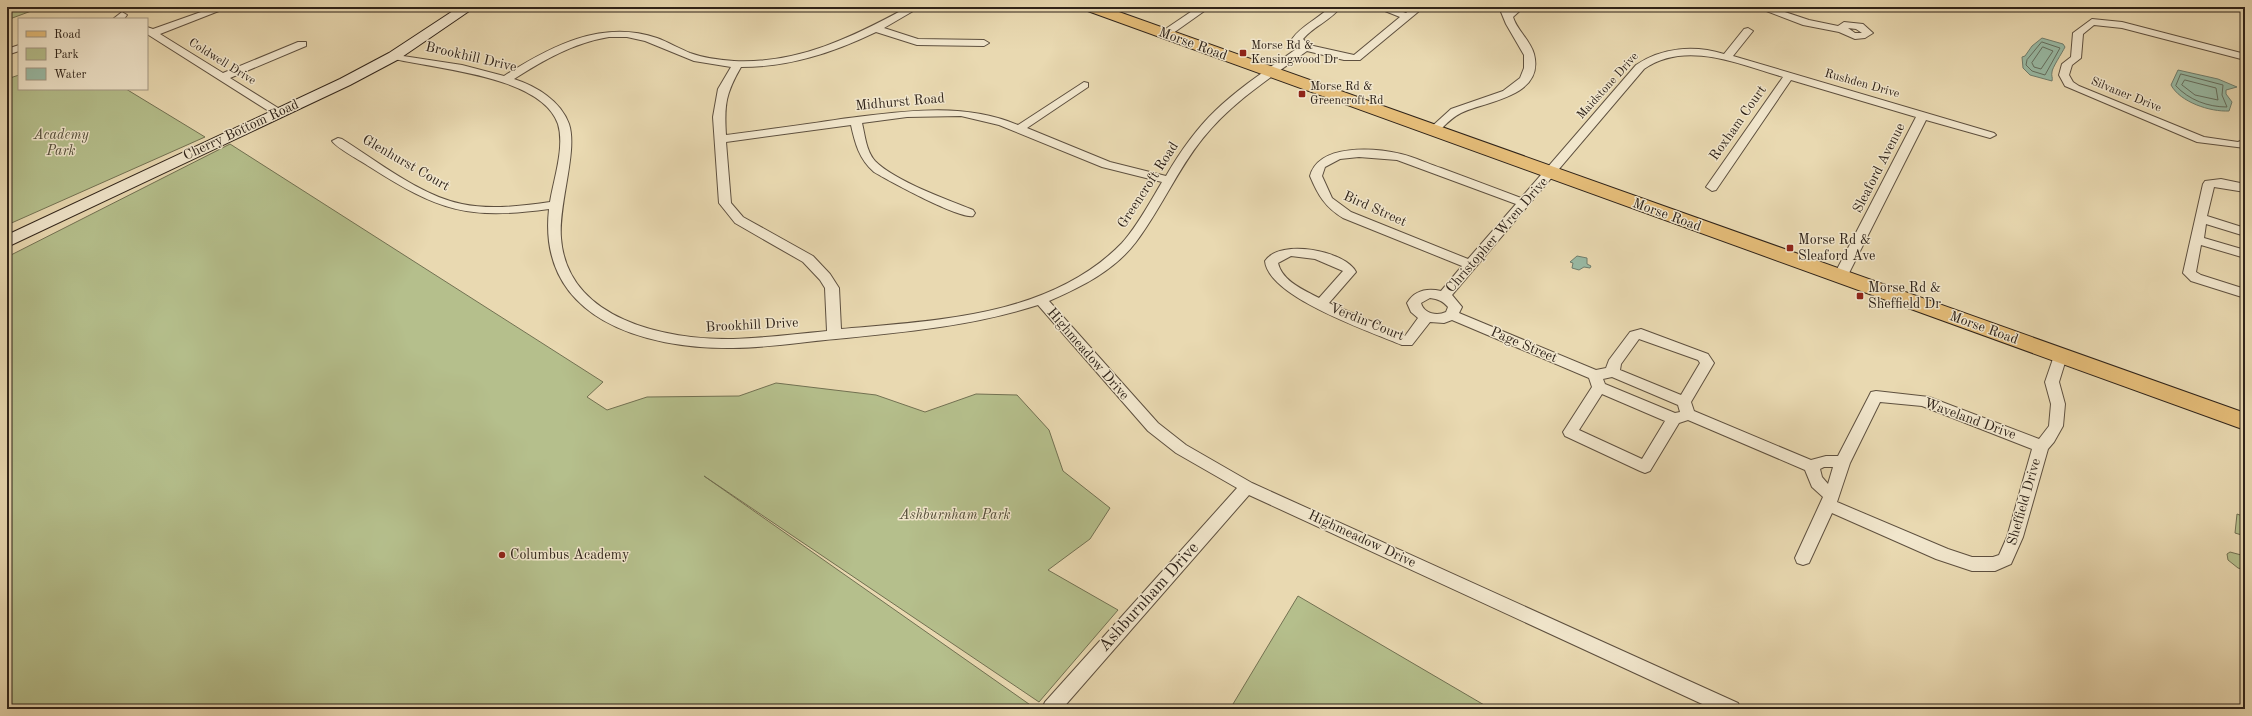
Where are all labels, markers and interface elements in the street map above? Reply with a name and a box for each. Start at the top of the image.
legend [18,18,148,90]
street label: Morse Road [1157,25,1229,63]
text: Road [54,29,81,41]
street label: Coldwell Drive [186,37,258,88]
street label: Brookhill Drive [424,40,518,74]
place label: Morse Rd & Kensingwood Dr [1251,40,1338,66]
marker: Morse Rd & Kensingwood Dr [1238,48,1248,58]
text: Park [54,49,79,61]
street label: Maidstone Drive [1575,50,1641,122]
street label: Rushden Drive [1823,68,1901,101]
text: Water [54,69,87,81]
street label: Silvaner Drive [2089,75,2163,115]
place label: Morse Rd & Greencroft Rd [1310,81,1384,107]
street label: Roxham Court [1707,83,1769,163]
marker: Morse Rd & Greencroft Rd [1297,89,1307,99]
street label: Midhurst Road [855,91,945,113]
street label: Cherry Bottom Road [181,97,301,163]
street label: Sleaford Avenue [1850,121,1908,215]
park label: Academy Park [32,128,89,158]
street label: Glenhurst Court [360,132,452,194]
street label: Greencroft Road [1115,139,1181,231]
street label: Christopher Wren Drive [1443,175,1551,295]
street label: Bird Street [1341,189,1409,229]
street label: Morse Road [1631,196,1703,234]
place label: Morse Rd & Sleaford Ave [1798,233,1875,263]
marker: Morse Rd & Sleaford Ave [1785,243,1795,253]
place label: Morse Rd & Sheffield Dr [1868,281,1941,311]
marker: Morse Rd & Sheffield Dr [1855,291,1865,301]
street label: Verdin Court [1328,301,1406,343]
street label: Highmeadow Drive [1044,305,1132,403]
street label: Morse Road [1948,309,2020,347]
street label: Brookhill Drive [705,316,799,334]
street label: Page Street [1489,325,1559,365]
street label: Waveland Drive [1922,396,2018,442]
street label: Sheffield Drive [2005,457,2043,547]
park label: Ashburnham Park [899,508,1011,522]
street label: Highmeadow Drive [1306,508,1418,570]
street label: Ashburnham Drive [1096,539,1202,655]
place label: Columbus Academy [510,548,630,562]
marker: Columbus Academy [497,550,507,560]

